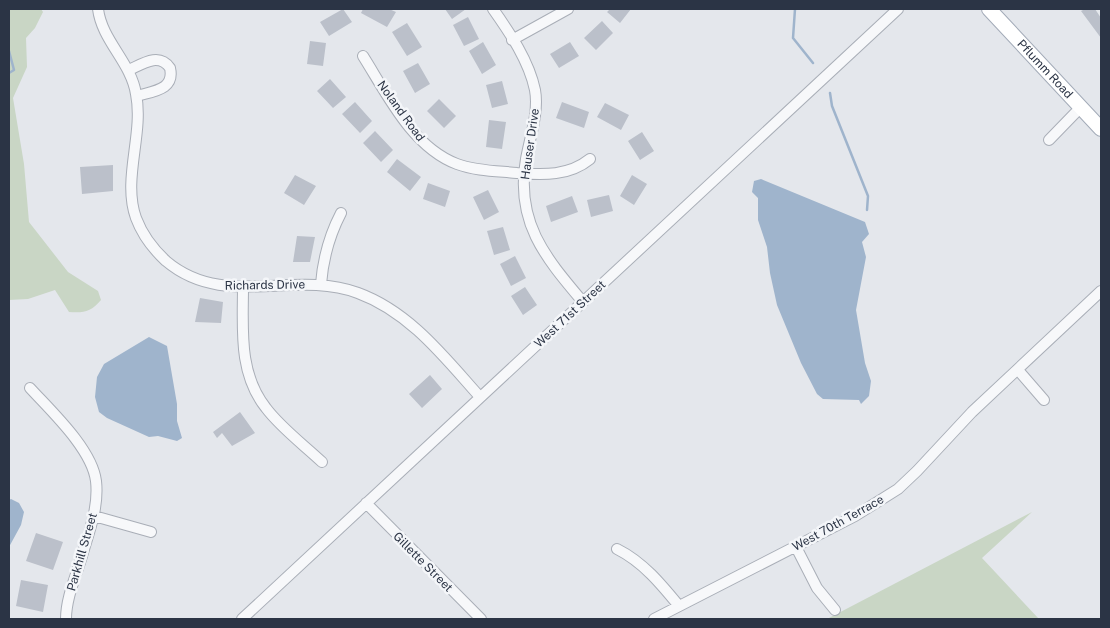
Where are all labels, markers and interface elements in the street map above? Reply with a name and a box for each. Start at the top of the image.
street label: Pflumm Road [1014,37,1076,101]
street label: Noland Road [374,78,428,144]
street label: Hauser Drive [518,107,542,181]
street label: Richards Drive [225,277,306,293]
street label: West 71st Street [532,277,609,351]
street label: West 70th Terrace [790,492,886,554]
street label: Parkhill Street [64,511,100,593]
street label: Gillette Street [390,529,456,595]

